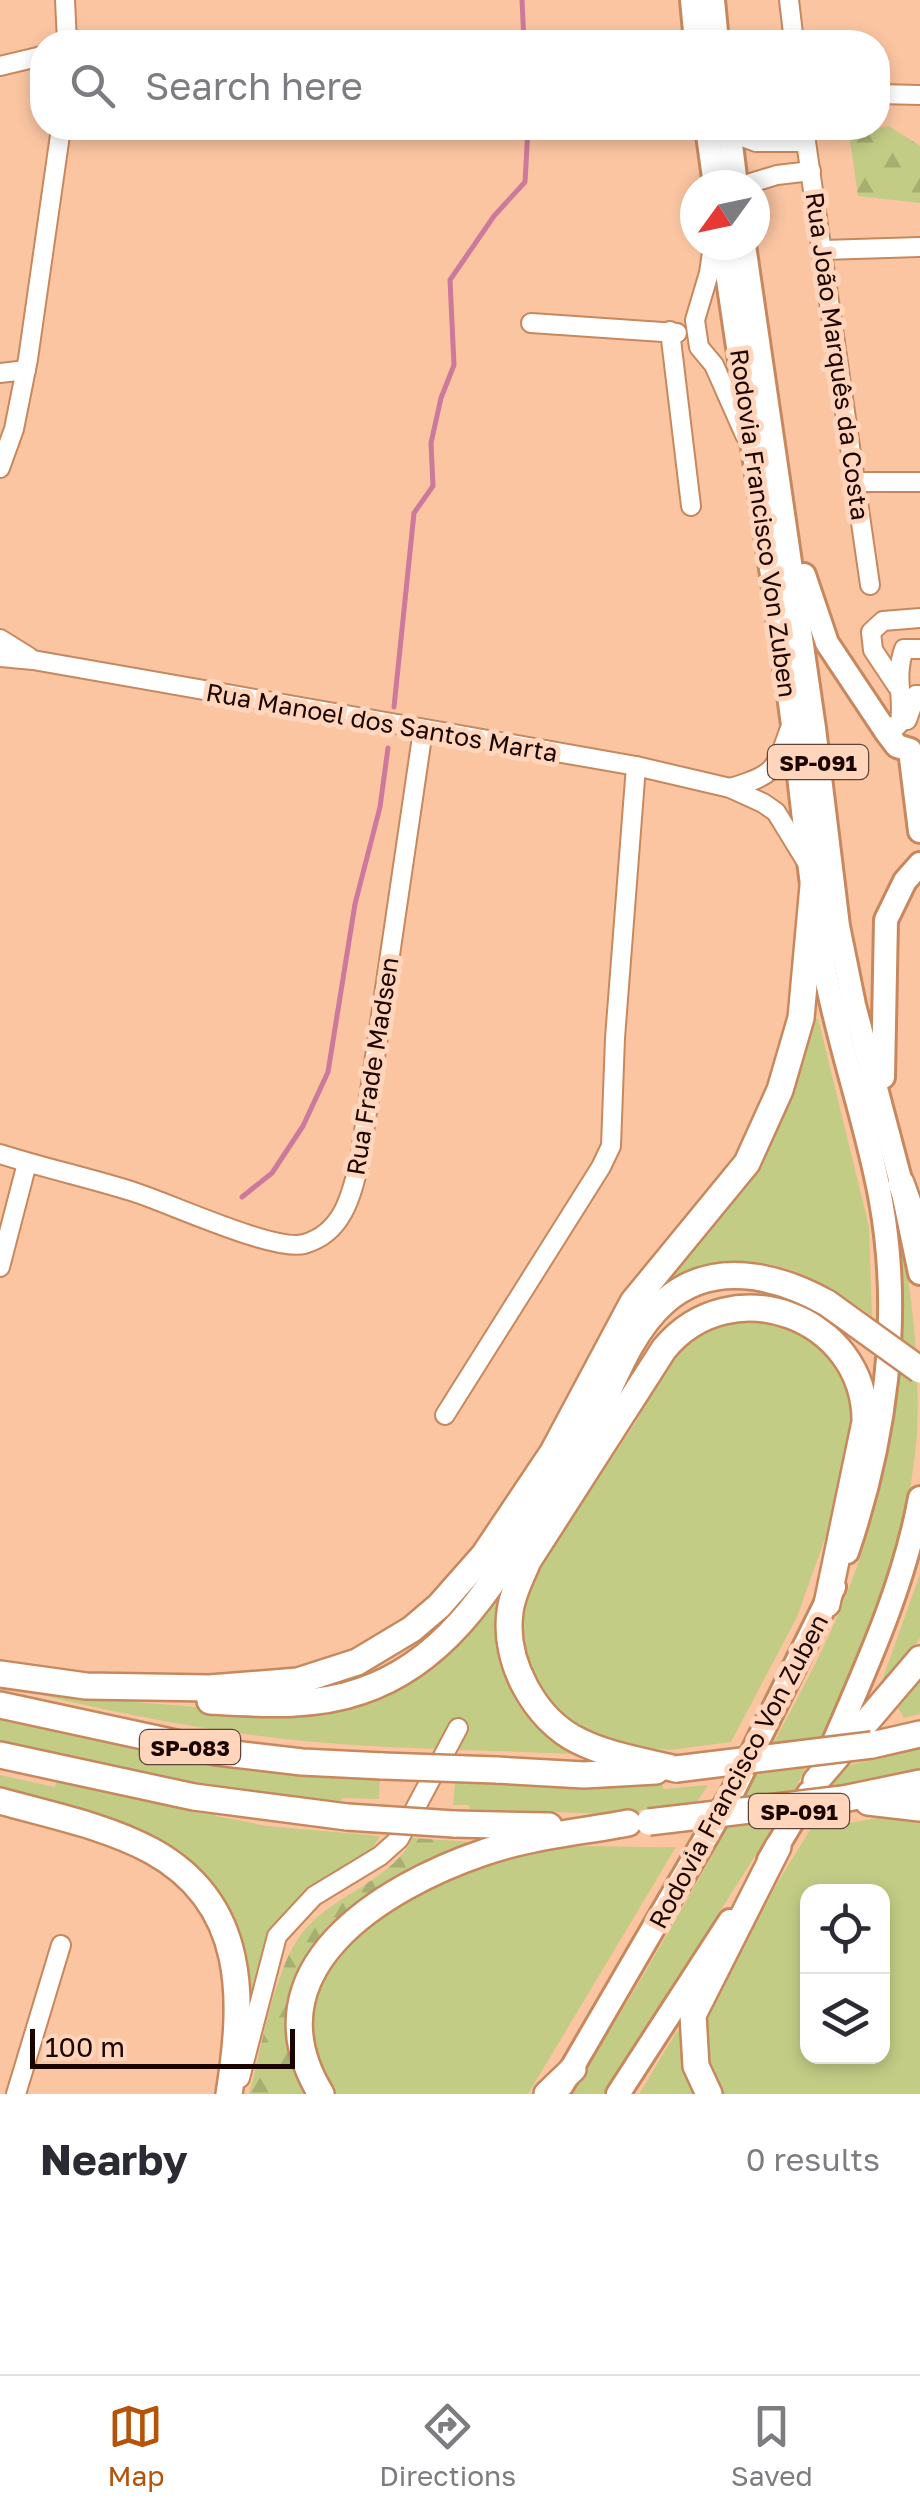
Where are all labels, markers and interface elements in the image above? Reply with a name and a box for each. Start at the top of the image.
search box [30,30,890,140]
icon: search [65,58,120,113]
text: Search here [145,63,363,108]
north arrow [680,170,770,260]
street label: Rua João Marquês da Costa [800,190,876,522]
street label: Rodovia Francisco Von Zuben [724,347,804,699]
street label: Rua Manoel dos Santos Marta [204,676,560,768]
road number: SP-091 [768,745,868,779]
street label: Rua Frade Madsen [339,955,405,1177]
street label: Rodovia Francisco Von Zuben [642,1608,834,1934]
road number: SP-083 [140,1730,240,1764]
road number: SP-091 [749,1794,849,1828]
map controls [800,1884,890,2064]
button: locate [800,1884,890,1974]
button: layers [800,1974,890,2064]
scale bar [30,2024,295,2068]
text: 100 m [45,2030,125,2063]
text: Nearby [40,2134,188,2184]
text: 0 results [746,2140,880,2178]
tab: Map [107,2399,165,2492]
tab: Directions [379,2399,516,2492]
tab: Saved [731,2399,813,2492]

